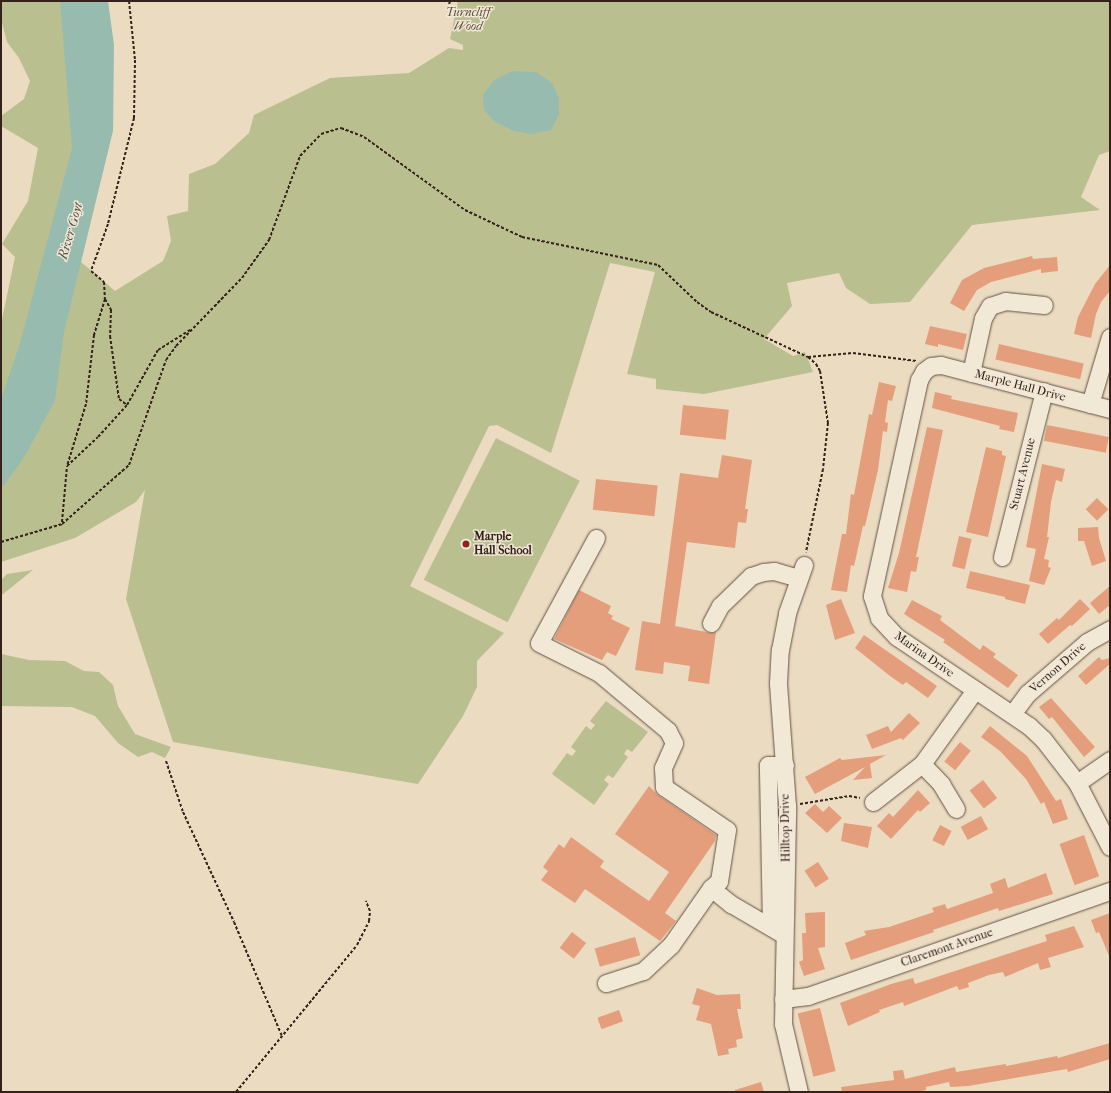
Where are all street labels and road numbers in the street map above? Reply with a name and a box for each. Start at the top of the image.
street label: Marple Hall Drive [973,367,1067,405]
street label: Stuart Avenue [1007,437,1039,511]
street label: Marina Drive [891,629,957,681]
street label: Vernon Drive [1027,640,1089,696]
street label: Hilltop Drive [778,794,794,862]
street label: Claremont Avenue [899,926,995,970]

